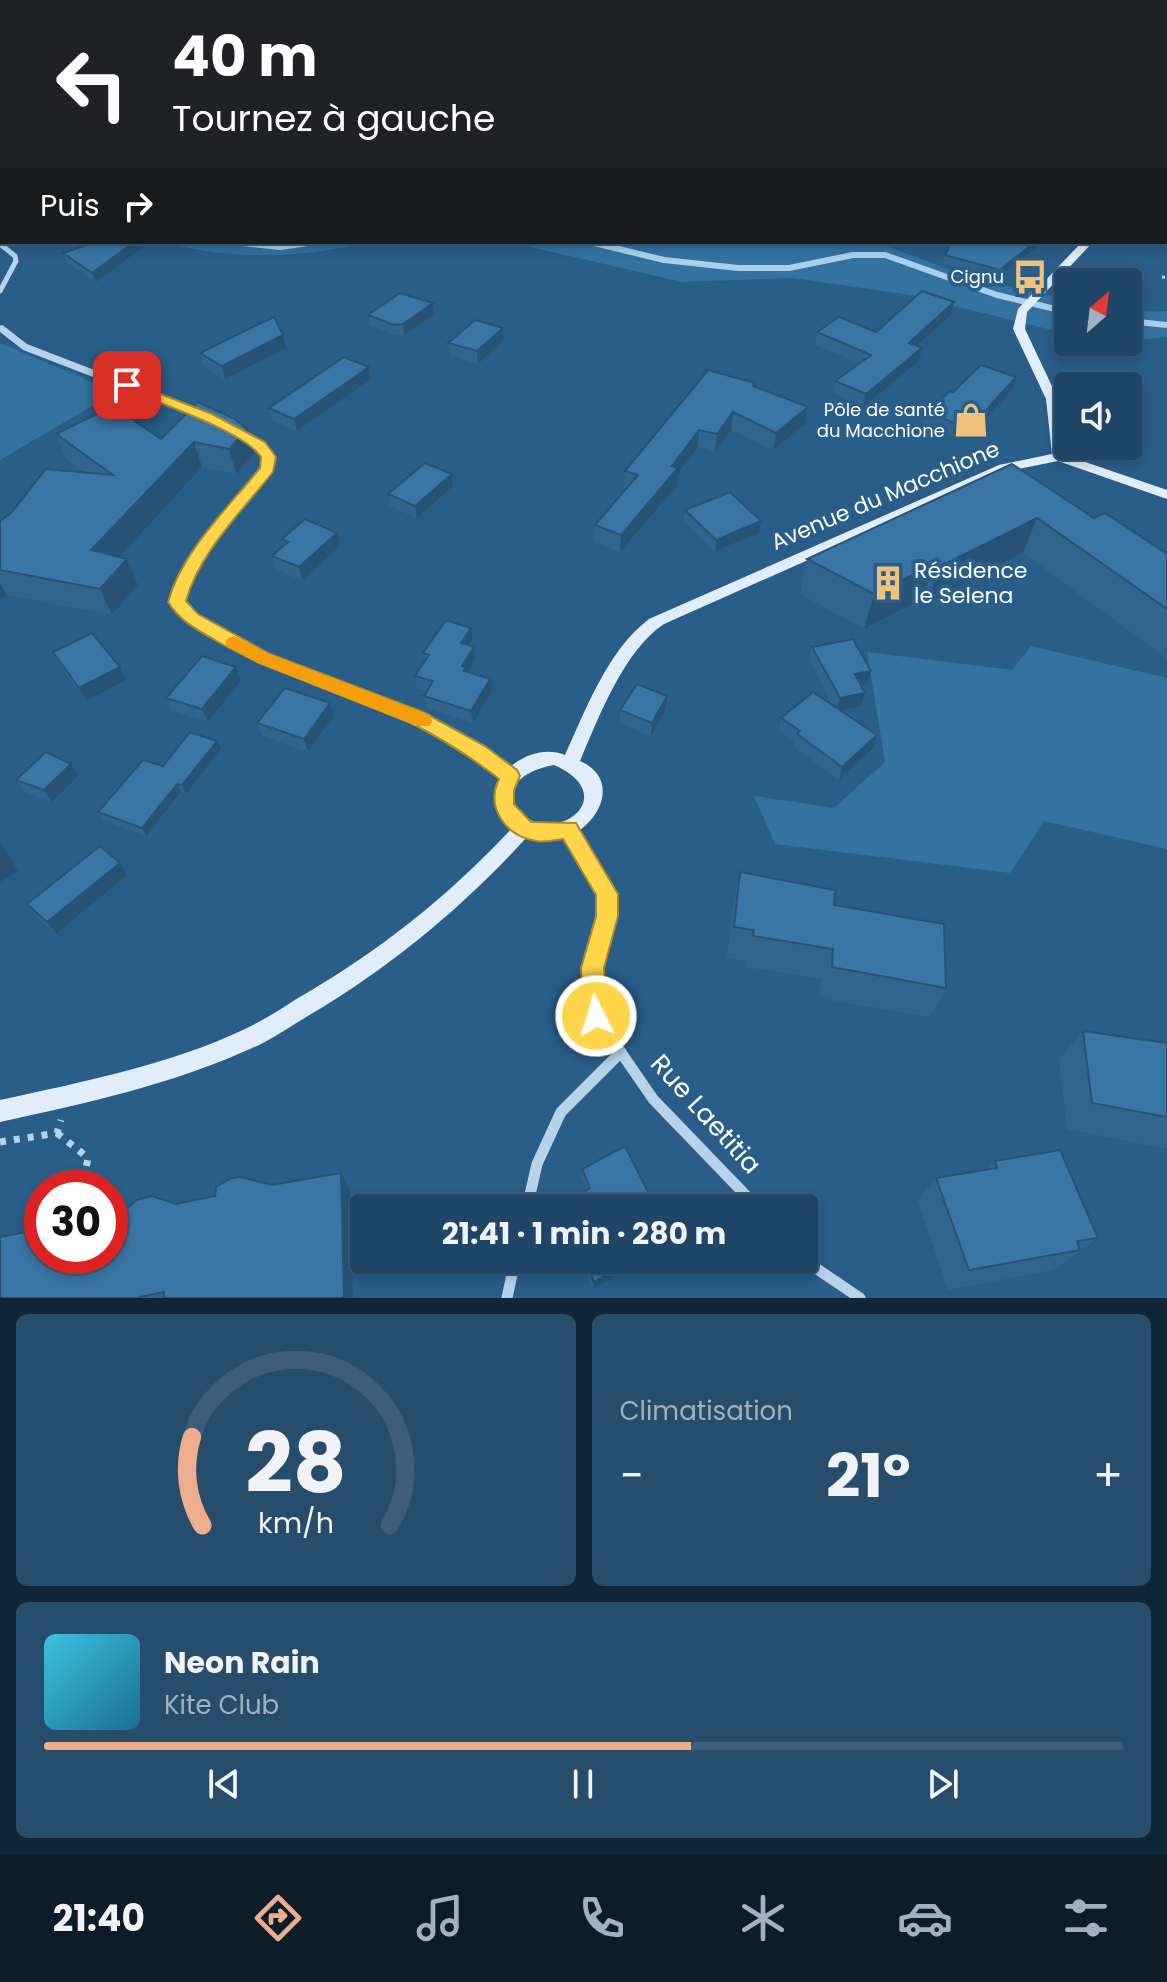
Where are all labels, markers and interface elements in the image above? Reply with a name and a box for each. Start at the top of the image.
text: 40 m [172,17,318,96]
icon: left [40,32,144,136]
text: Tournez à gauche [172,93,495,144]
text: Puis [40,184,100,227]
icon: right [116,184,160,228]
bus stop icon: Cignu [1011,258,1049,296]
place label: Cignu [950,264,1004,289]
north arrow [1054,268,1142,356]
map controls [1054,268,1142,460]
pin [93,351,161,419]
icon: arrive [105,363,149,407]
button: sound [1054,372,1142,460]
place label: Pôle de santé du Macchione [817,397,945,443]
shop icon: Pôle de santé du Macchione [952,401,990,439]
street label: Avenue du Macchione [766,433,1004,558]
place label: Résidence le Selena [914,555,1028,611]
building icon: Résidence le Selena [869,564,907,602]
position arrow [554,974,638,1058]
street label: Rue Laetitia [643,1046,769,1182]
speed limit sign: 30 [24,1170,128,1274]
text: 21:41 · 1 min · 280 m [442,1212,726,1255]
text: Climatisation [620,1393,793,1429]
text: 28 [245,1405,346,1521]
text: 21° [826,1434,911,1518]
text: − [620,1445,644,1506]
text: + [1093,1445,1123,1506]
text: km/h [258,1503,334,1543]
text: Neon Rain [164,1641,320,1684]
text: Kite Club [164,1687,279,1723]
icon: previous [202,1762,246,1806]
icon: pause [561,1762,605,1806]
icon: next [921,1762,965,1806]
icon: directions [250,1890,306,1946]
icon: music [412,1890,468,1946]
icon: phone [574,1890,630,1946]
icon: climate [735,1890,791,1946]
icon: car [897,1890,953,1946]
icon: filters [1058,1890,1114,1946]
text: 21:40 [53,1893,145,1944]

